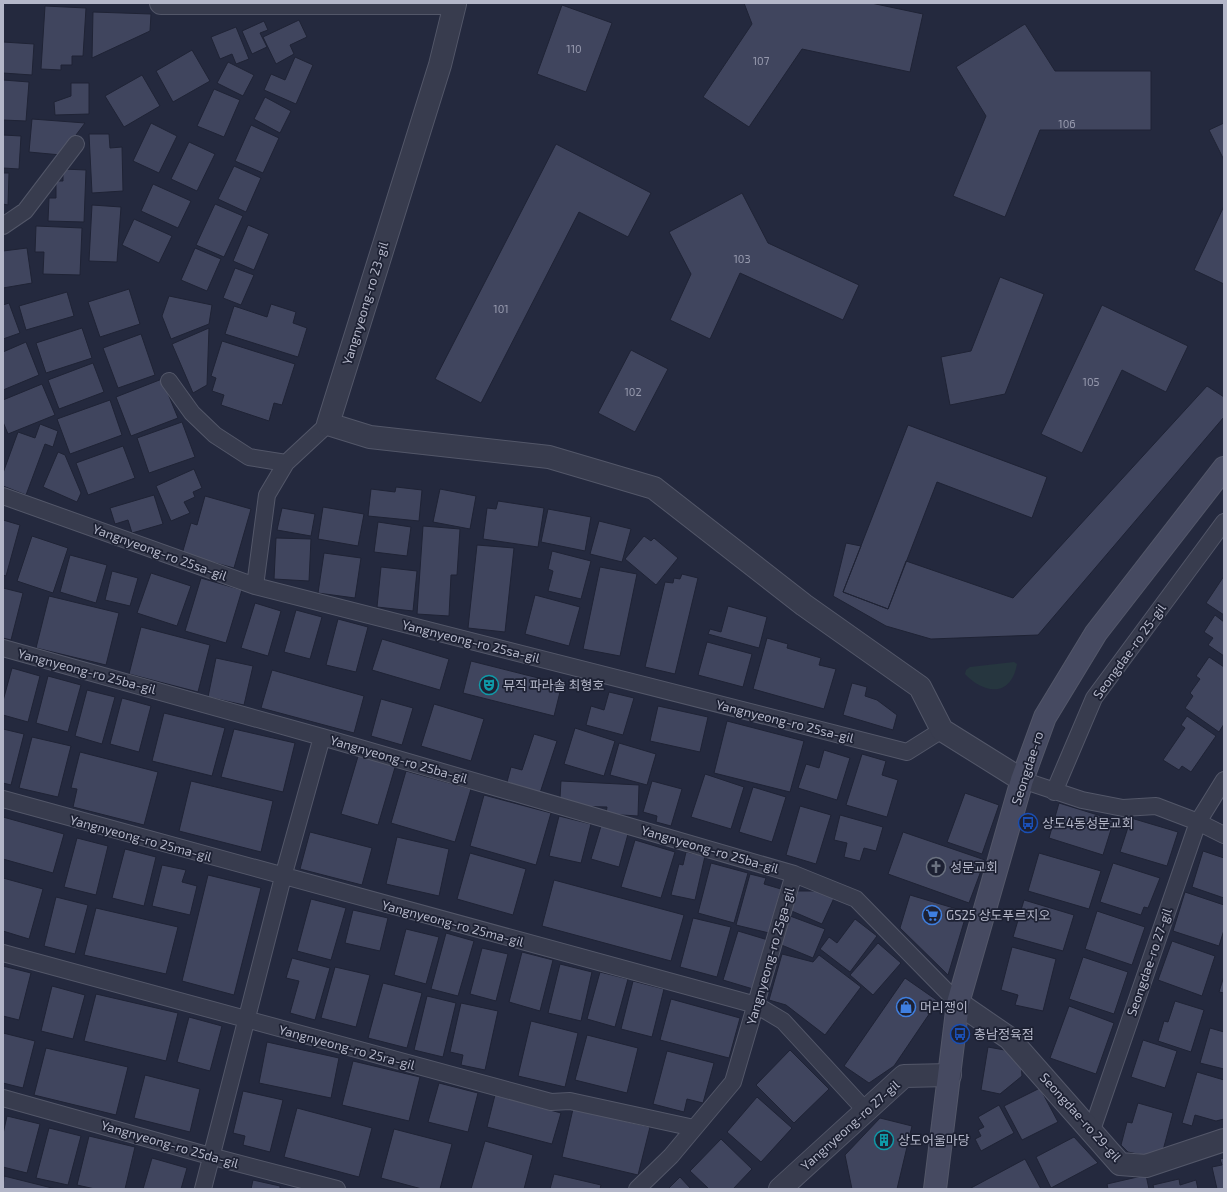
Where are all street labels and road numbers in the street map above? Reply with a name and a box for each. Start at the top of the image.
street label: Yangnyeong-ro 23-gil [339,239,391,367]
street label: Yangnyeong-ro 25sa-gil [91,520,229,584]
street label: Seongdae-ro 25-gil [1089,600,1169,702]
street label: Yangnyeong-ro 25sa-gil [400,616,542,666]
street label: Yangnyeong-ro 25ba-gil [16,645,158,697]
street label: Yangnyeong-ro 25sa-gil [714,696,856,746]
street label: Seongdae-ro [1008,729,1046,807]
street label: Yangnyeong-ro 25ba-gil [328,732,470,786]
street label: Yangnyeong-ro 25ma-gil [68,811,214,865]
street label: Yangnyeong-ro 25ba-gil [639,822,781,876]
street label: Yangnyeong-ro 25ga-gil [743,885,797,1026]
street label: Yangnyeong-ro 25ma-gil [380,896,526,950]
street label: Seongdae-ro 27-gil [1123,906,1175,1018]
street label: Yangnyeong-ro 25ra-gil [277,1021,417,1073]
street label: Seongdae-ro 29-gil [1037,1069,1125,1165]
street label: Yangnyeong-ro 27-gil [797,1076,903,1173]
street label: Yangnyeong-ro 25da-gil [99,1117,241,1171]

